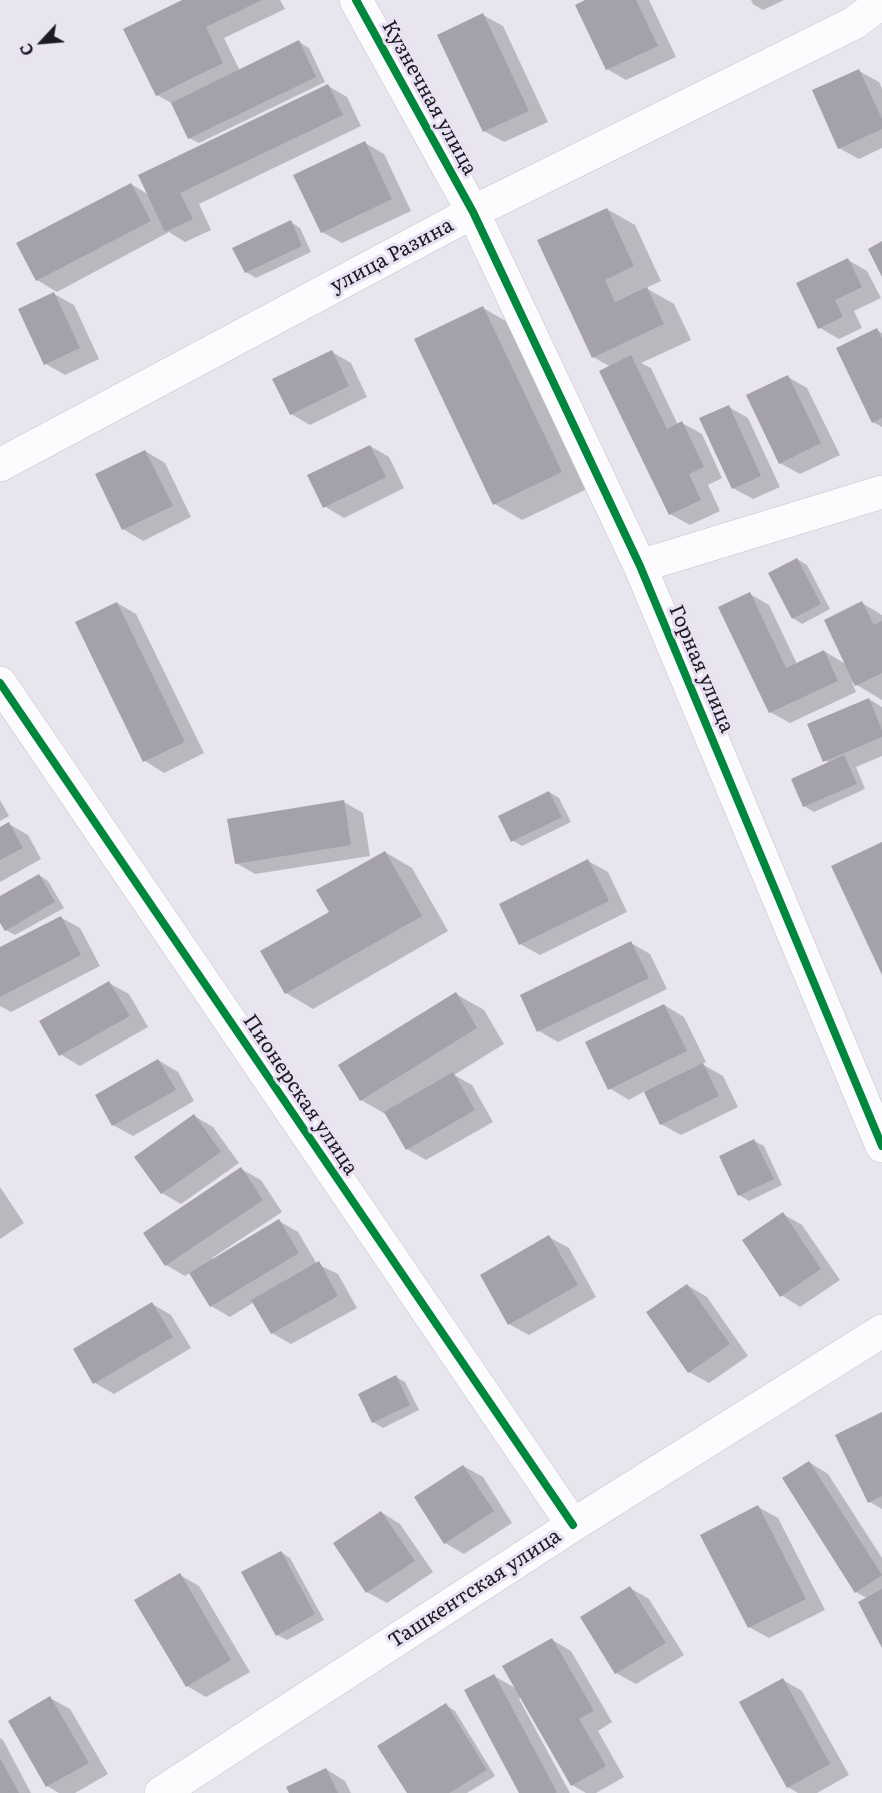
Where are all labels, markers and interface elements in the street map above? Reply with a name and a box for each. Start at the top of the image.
north arrow [12,12,72,72]
street label: Кузнечная улица [376,16,482,180]
text: С [13,40,39,60]
street label: улица Разина [326,214,458,298]
street label: Горная улица [663,602,739,736]
street label: Пионерская улица [237,1010,363,1180]
street label: Ташкентская улица [384,1524,566,1654]

